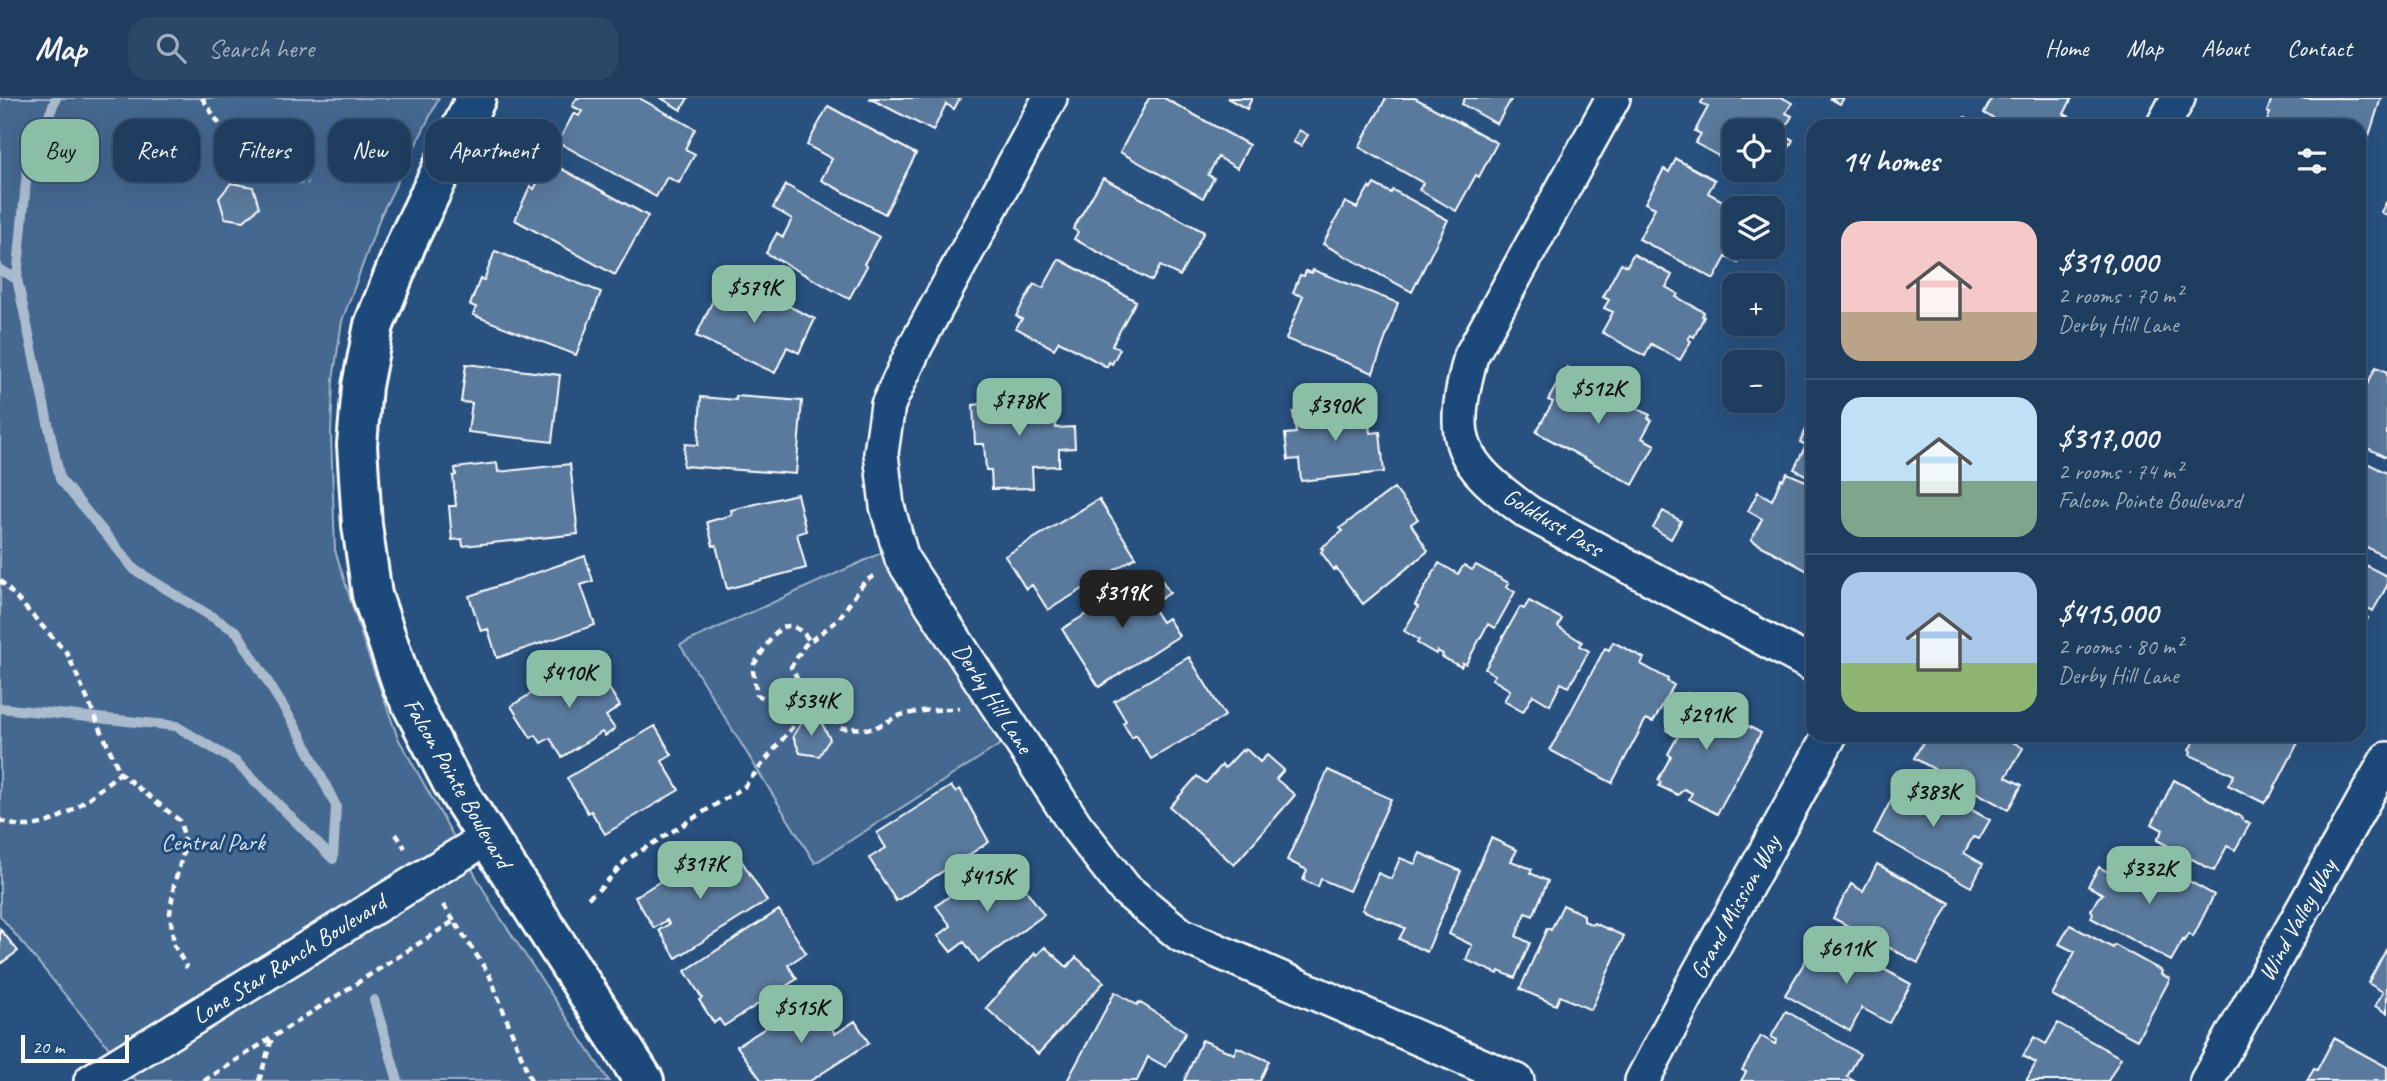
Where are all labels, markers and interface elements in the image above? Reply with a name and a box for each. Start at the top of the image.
search box [128,17,618,80]
text: Map [35,27,86,69]
icon: search [152,29,190,67]
text: Search here [208,32,314,65]
text: Home [2045,33,2088,63]
text: Map [2126,33,2163,63]
text: About [2201,33,2249,63]
text: Contact [2287,33,2352,63]
chip: Buy [21,119,99,182]
chip: Rent [113,119,200,182]
chip: Filters [214,119,314,182]
chip: New [328,119,411,182]
chip: Apartment [425,119,561,182]
map controls [1722,119,1785,413]
button: locate [1722,119,1785,182]
text: 14 homes [1841,142,1939,180]
icon: filters [2293,142,2331,180]
button: layers [1722,196,1785,259]
text: $319,000 [2058,243,2158,281]
icon: home [1897,249,1981,333]
pin: $579K [705,266,803,325]
text: $579K [728,273,780,302]
button: + [1722,273,1785,336]
text: 2 rooms · 70 m² [2058,281,2182,310]
text: Derby Hill Lane [2058,310,2178,339]
button: − [1722,350,1785,413]
pin: $512K [1549,366,1647,426]
text: $512K [1572,374,1624,403]
pin: $778K [970,378,1068,438]
pin: $390K [1286,384,1384,443]
text: $778K [993,386,1045,415]
text: $390K [1309,391,1361,420]
text: $317,000 [2058,419,2158,457]
icon: home [1897,425,1981,509]
text: 2 rooms · 74 m² [2058,457,2182,486]
street label: Golddust Pass [1498,481,1610,565]
text: Falcon Pointe Boulevard [2058,486,2242,515]
pin: $319K [1073,570,1171,630]
text: $319K [1096,578,1148,607]
text: $415,000 [2058,594,2158,632]
icon: home [1897,600,1981,684]
text: 2 rooms · 80 m² [2058,632,2182,661]
street label: Derby Hill Lane [946,637,1041,761]
pin: $410K [520,650,618,710]
text: $410K [542,658,596,687]
text: Derby Hill Lane [2058,661,2178,690]
pin: $534K [762,678,860,738]
text: $534K [785,686,837,715]
pin: $291K [1657,692,1755,752]
street label: Falcon Pointe Boulevard [397,693,521,877]
text: $291K [1680,700,1732,729]
pin: $383K [1884,770,1982,829]
text: $383K [1906,777,1960,806]
park label: Central Park [161,827,267,857]
street label: Grand Mission Way [1683,828,1788,984]
pin: $317K [651,842,749,901]
pin: $332K [2100,846,2198,906]
text: $317K [674,849,727,878]
street label: Wind Valley Way [2251,852,2344,986]
pin: $415K [938,854,1036,914]
text: $332K [2122,854,2176,883]
text: $415K [961,862,1013,891]
street label: Lone Star Ranch Boulevard [187,885,394,1031]
pin: $611K [1797,926,1895,986]
text: $611K [1819,934,1873,963]
pin: $515K [752,986,850,1045]
text: $515K [775,993,827,1022]
scale bar [21,1032,130,1064]
text: 20 m [32,1035,64,1059]

